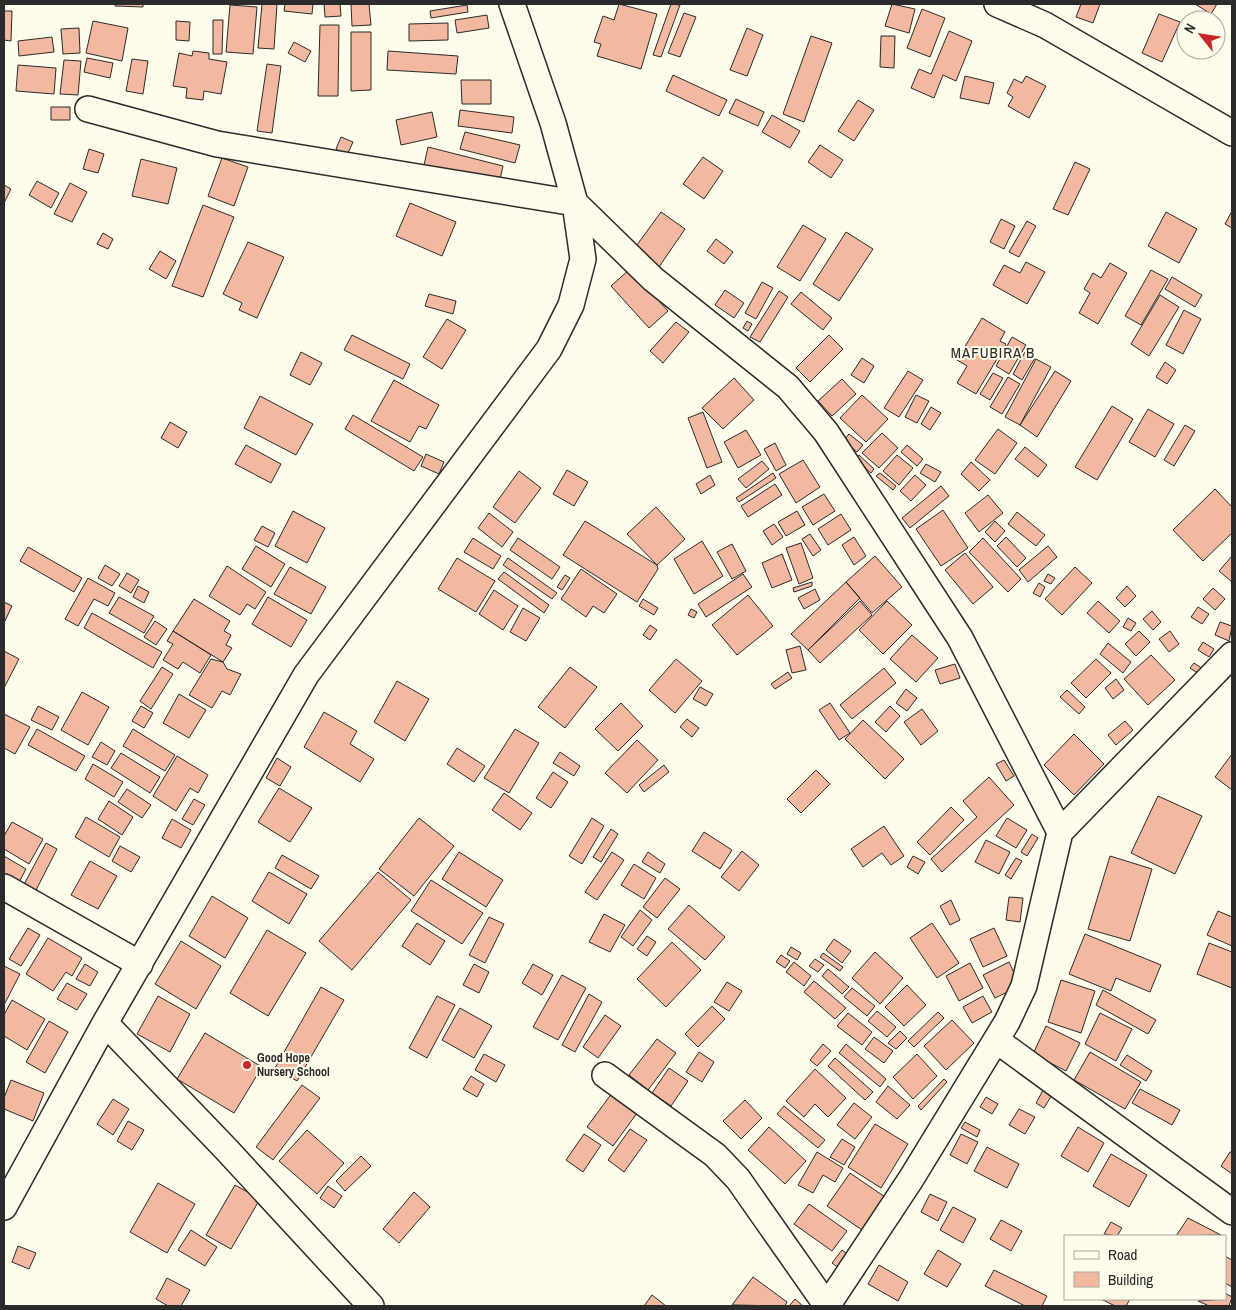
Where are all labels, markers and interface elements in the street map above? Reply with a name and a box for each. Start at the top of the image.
north arrow [1176,10,1226,60]
text: N [1180,20,1200,37]
district label: MAFUBIRA B [951,342,1035,363]
place label: Good Hope Nursery School [257,1050,330,1080]
marker: Good Hope Nursery School [241,1059,253,1071]
legend [1064,1235,1226,1300]
text: Road [1108,1244,1137,1265]
text: Building [1108,1269,1153,1290]

